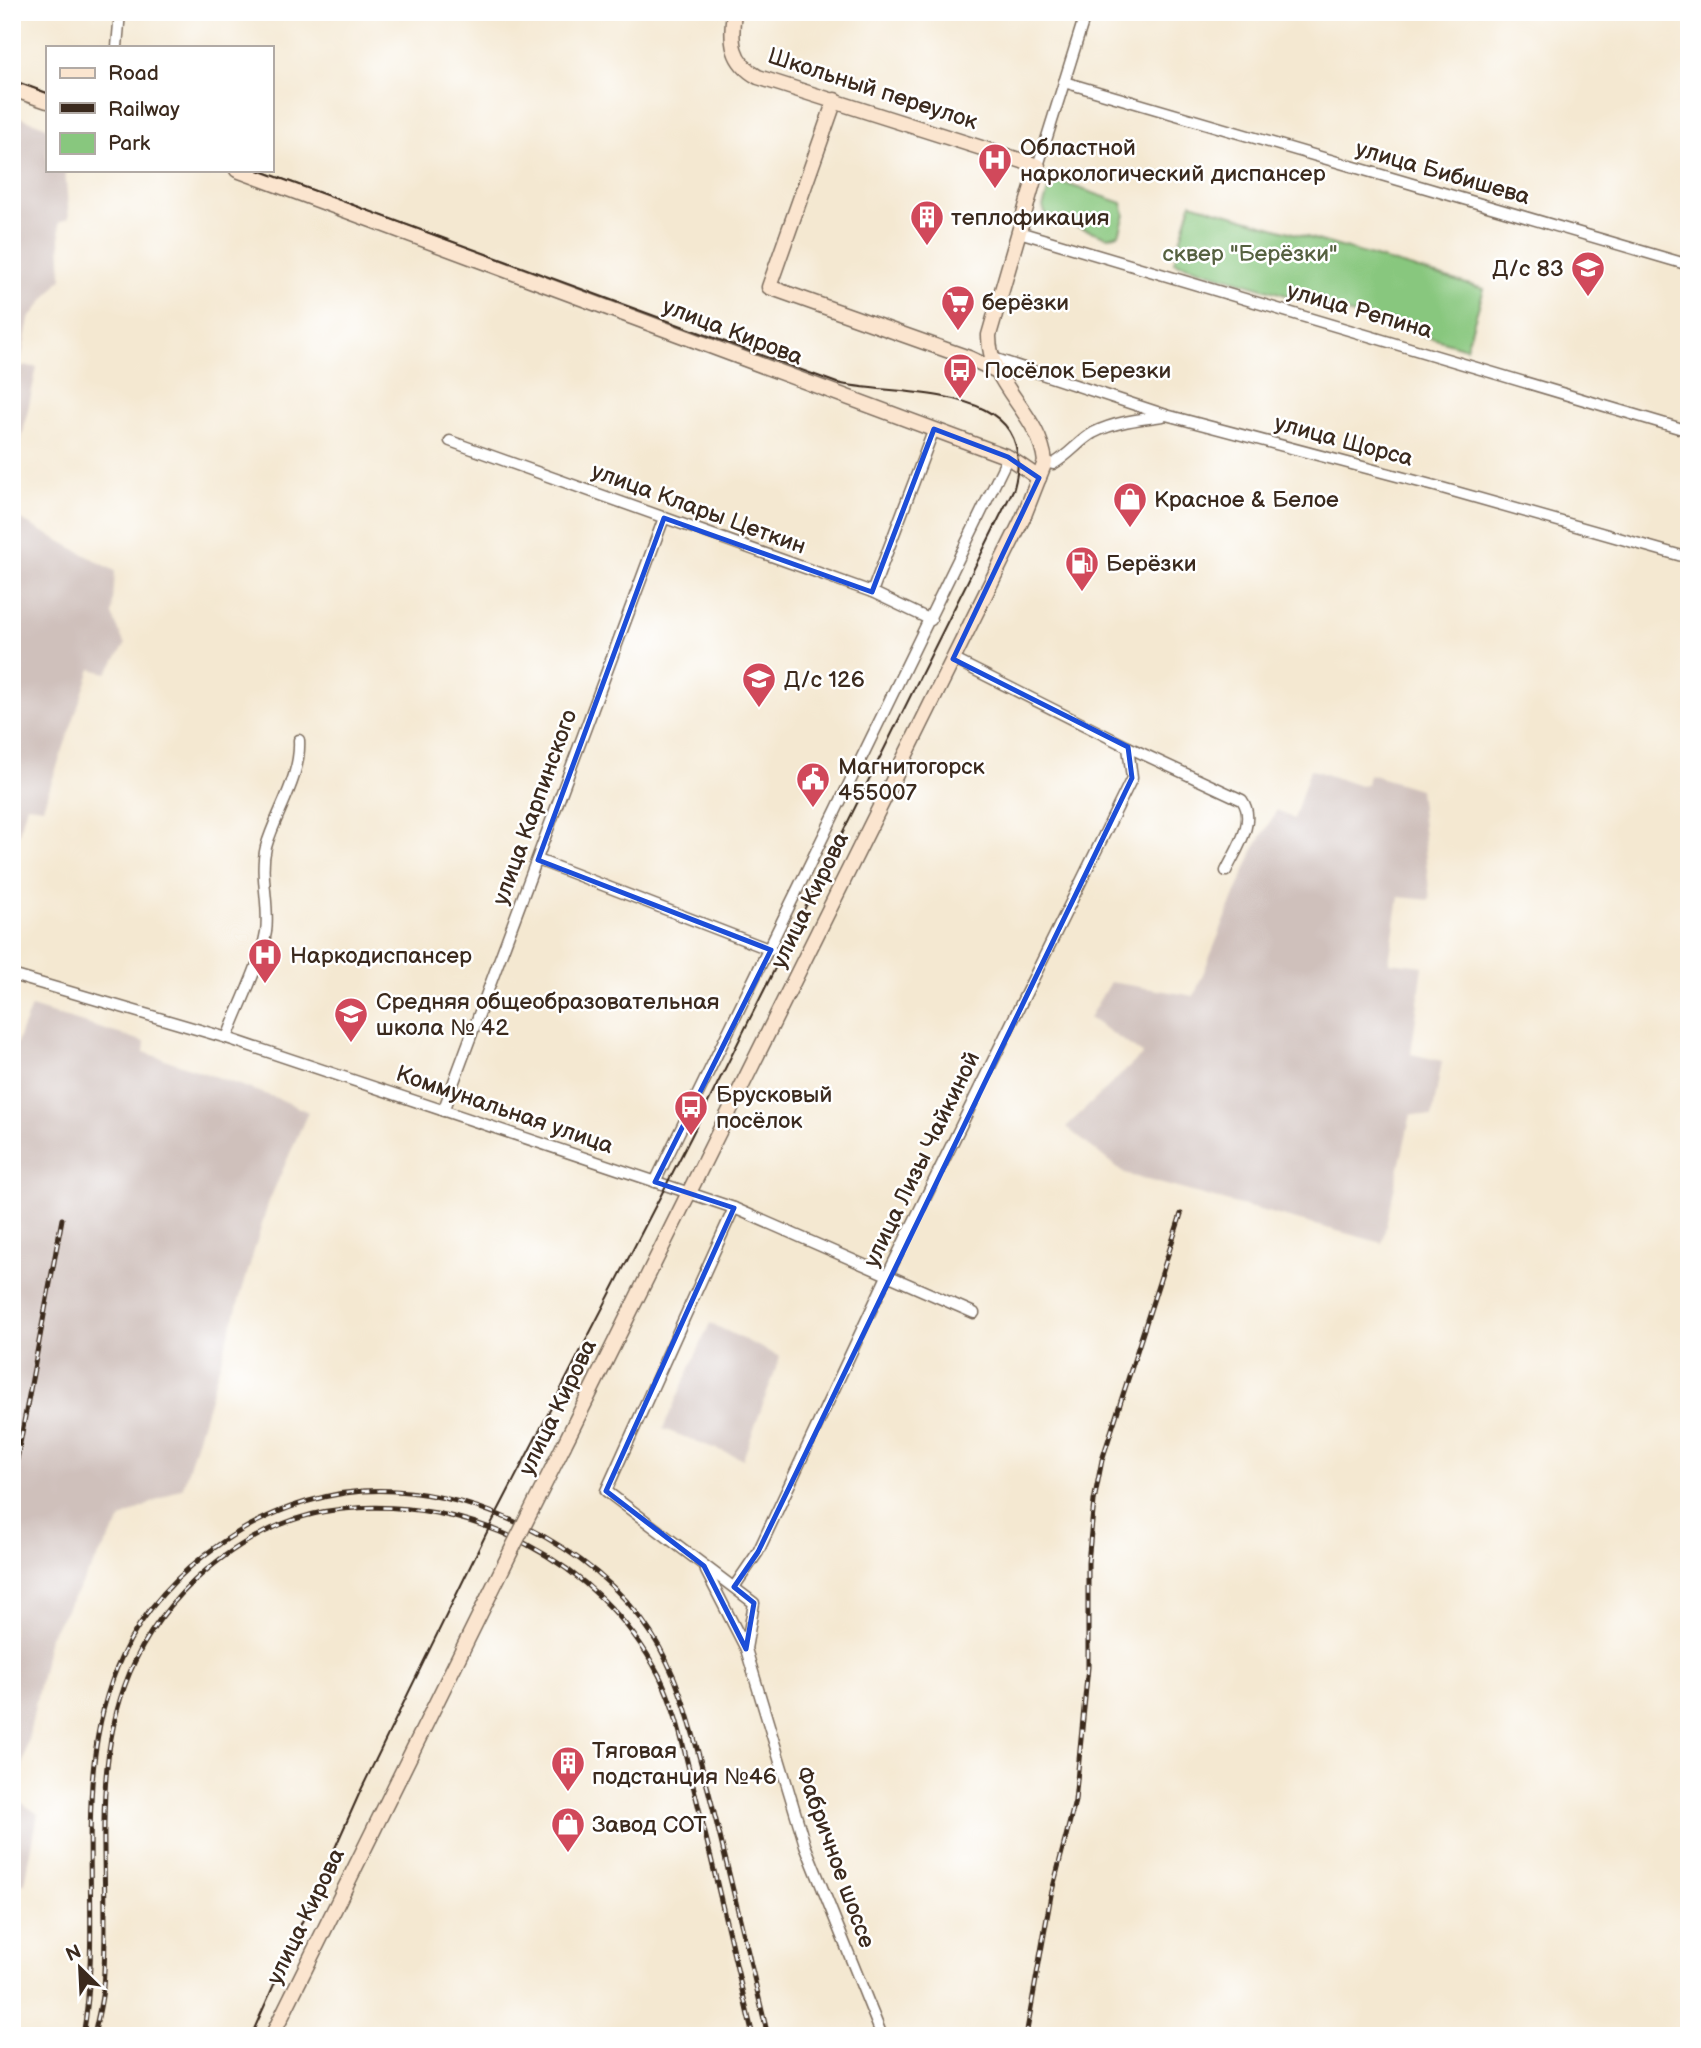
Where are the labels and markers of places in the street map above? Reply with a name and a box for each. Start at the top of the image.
place label: Областной наркологический диспансер [1020,134,1326,188]
hospital icon: Областной наркологический диспансер [976,141,1014,190]
building icon: теплофикация [908,198,946,247]
place label: теплофикация [951,204,1110,232]
school or university icon: Д/с 83 [1569,249,1607,298]
place label: Д/с 83 [1492,255,1564,283]
supermarket icon: берёзки [939,283,977,332]
place label: берёзки [982,289,1069,317]
bus stop icon: Посёлок Березки [941,351,979,400]
place label: Посёлок Березки [984,357,1171,385]
shop icon: Красное & Белое [1111,480,1149,529]
place label: Красное & Белое [1154,486,1339,514]
fuel station icon: Берёзки [1063,544,1101,593]
place label: Берёзки [1106,550,1197,578]
school or university icon: Д/с 126 [740,660,778,709]
place label: Д/с 126 [784,666,865,694]
place label: Магнитогорск 455007 [838,753,986,807]
public building icon: Магнитогорск 455007 [794,760,832,809]
hospital icon: Наркодиспансер [246,936,284,985]
place label: Наркодиспансер [290,942,472,970]
place label: Средняя общеобразовательная школа № 42 [376,988,720,1042]
school or university icon: Средняя общеобразовательная школа № 42 [332,995,370,1044]
place label: Брусковый посёлок [716,1081,832,1135]
bus stop icon: Брусковый посёлок [672,1088,710,1137]
place label: Тяговая подстанция №46 [592,1737,777,1791]
building icon: Тяговая подстанция №46 [549,1744,587,1793]
shop icon: Завод СОТ [549,1805,587,1854]
place label: Завод СОТ [592,1811,707,1839]

